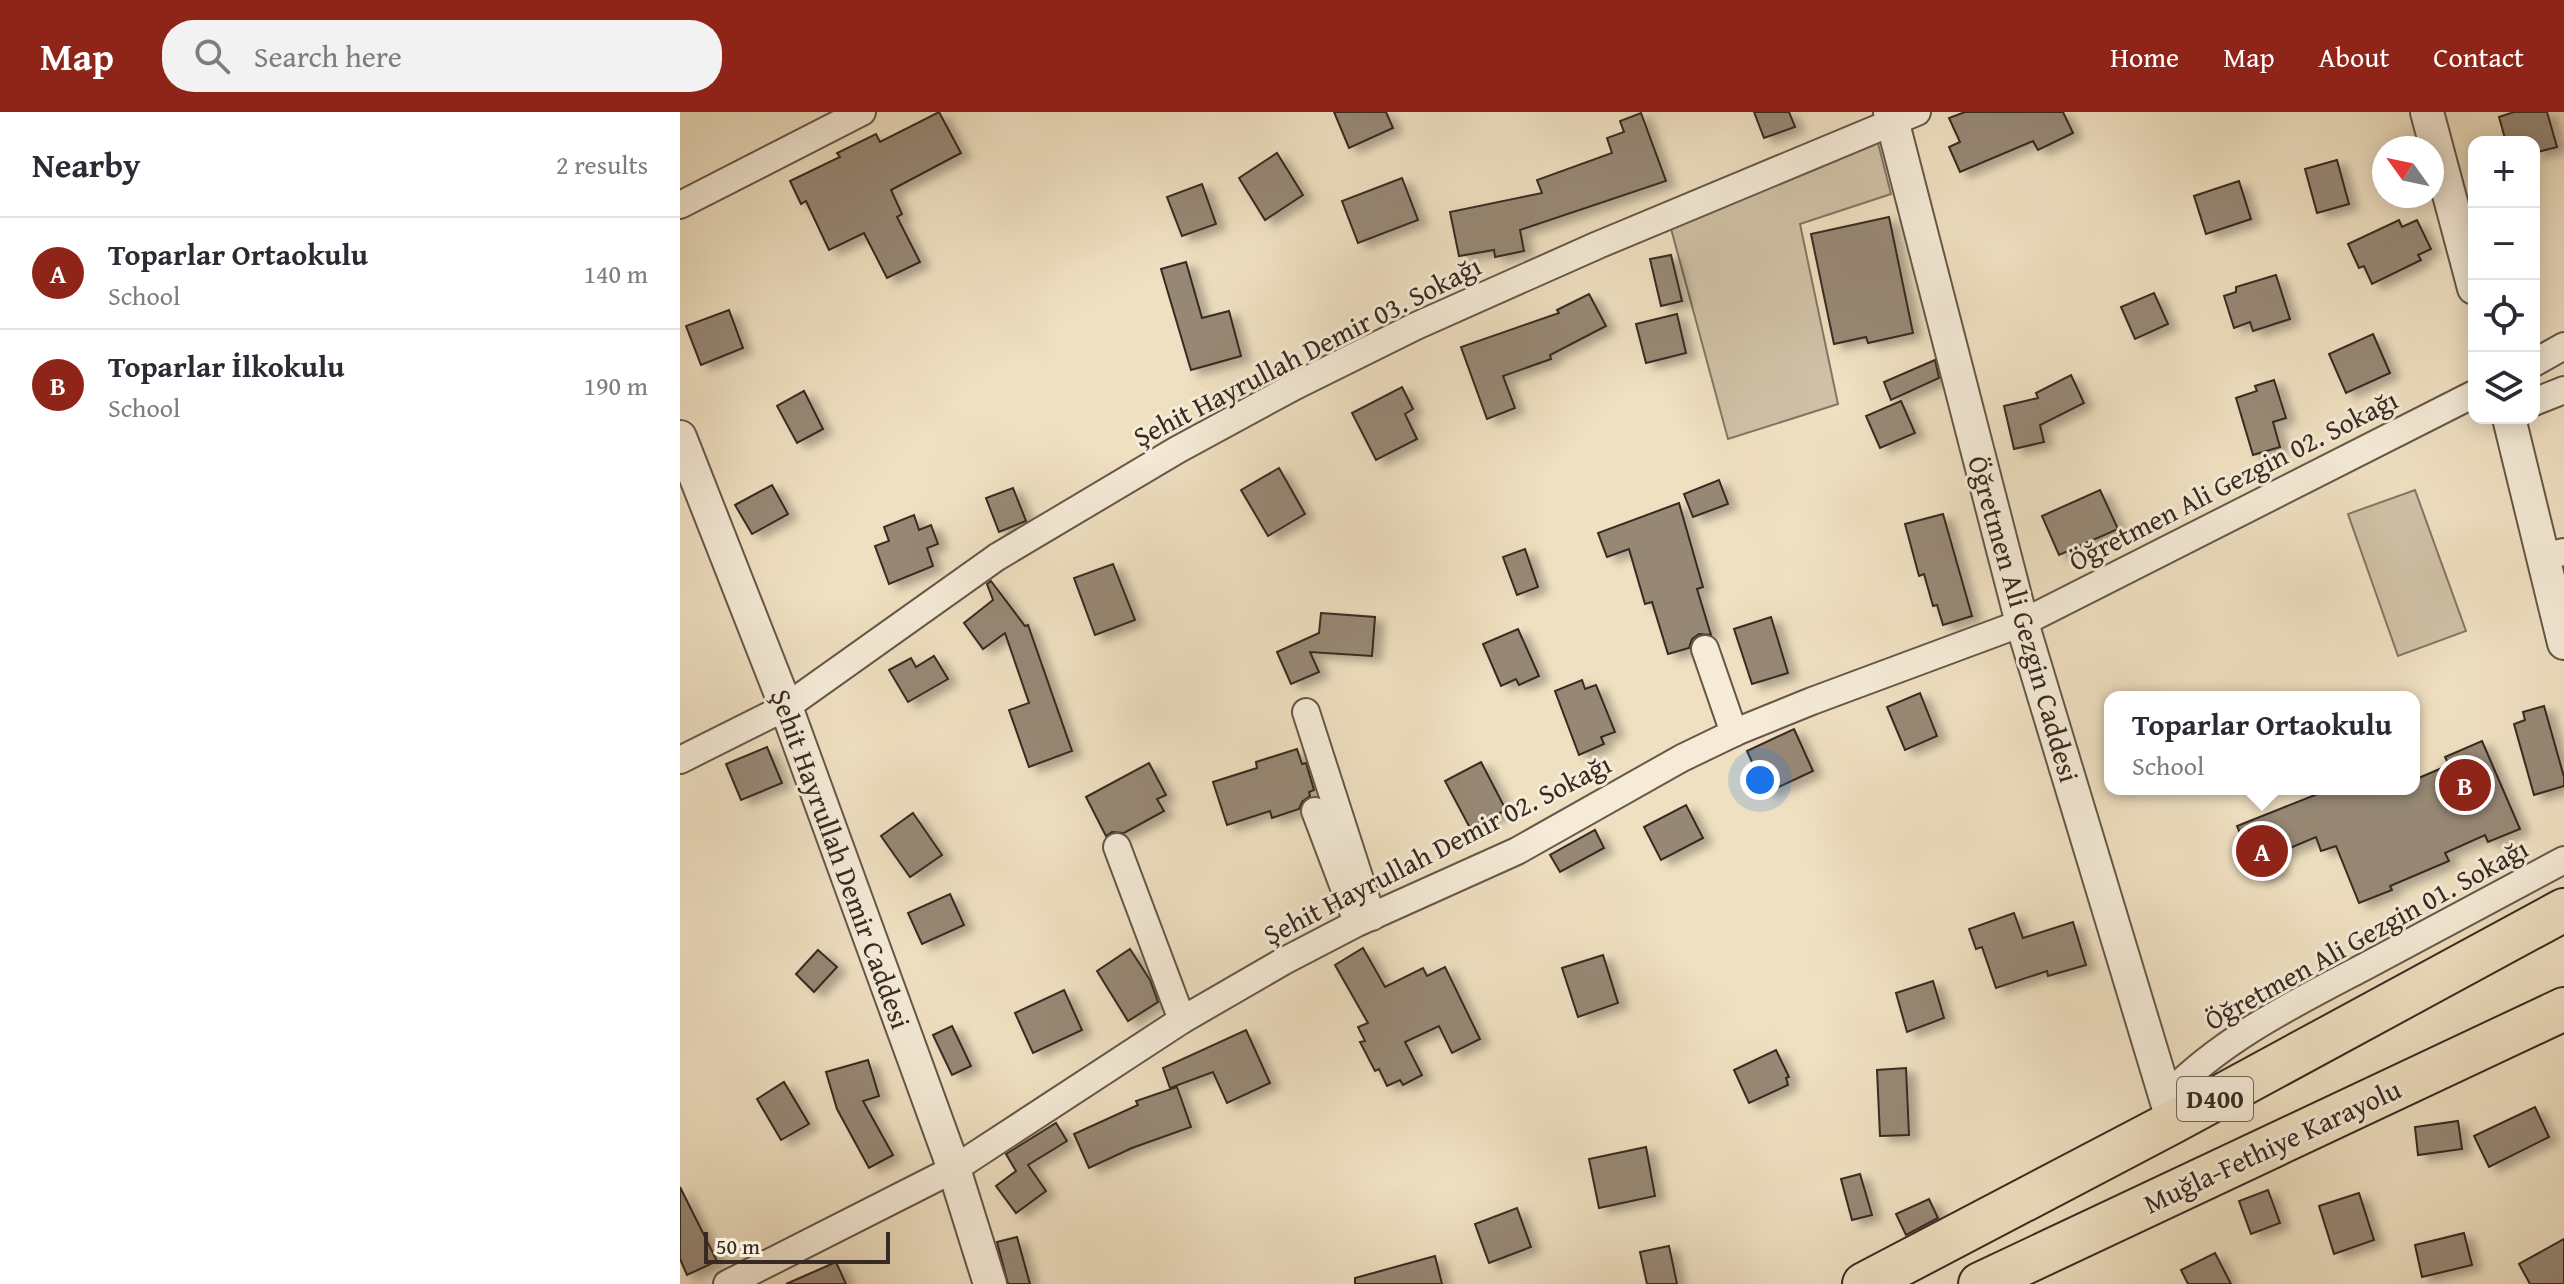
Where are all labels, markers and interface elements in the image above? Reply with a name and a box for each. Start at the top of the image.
search box [162,20,722,92]
text: Map [40,28,114,84]
icon: search [190,34,234,78]
text: Search here [254,34,402,78]
text: Home [2110,36,2179,77]
text: Map [2223,36,2275,77]
text: About [2319,36,2389,77]
text: Contact [2433,36,2524,77]
north arrow [2372,136,2444,208]
map controls [2468,136,2540,424]
button: + [2468,136,2540,208]
text: Nearby [32,140,141,189]
text: 2 results [556,145,648,184]
button: − [2468,208,2540,280]
text: Toparlar Ortaokulu [108,232,368,276]
street label: Şehit Hayrullah Demir 03. Sokağı [1126,245,1488,456]
text: A [50,254,66,293]
text: 140 m [583,254,648,293]
text: School [108,276,180,315]
button: locate [2468,280,2540,352]
text: Toparlar İlkokulu [108,344,344,388]
button: layers [2468,352,2540,424]
text: B [50,366,66,405]
text: 190 m [583,366,648,405]
street label: Öğretmen Ali Gezgin 02. Sokağı [2061,378,2405,581]
text: School [108,388,180,427]
street label: Öğretmen Ali Gezgin Caddesi [1958,451,2091,787]
street label: Şehit Hayrullah Demir Caddesi [761,683,922,1035]
popup [2104,691,2420,795]
text: Toparlar Ortaokulu [2132,702,2392,746]
street label: Şehit Hayrullah Demir 02. Sokağı [1256,743,1618,954]
text: School [2132,746,2204,785]
pin: B [2439,755,2491,815]
your location [1740,760,1780,800]
pin: A [2236,821,2288,881]
street label: Öğretmen Ali Gezgin 01. Sokağı [2198,831,2534,1037]
street label: Muğla-Fethiye Karayolu [2136,1068,2407,1223]
road number: D400 [2177,1077,2253,1121]
scale bar [704,1228,890,1264]
text: 50 m [716,1230,760,1262]

